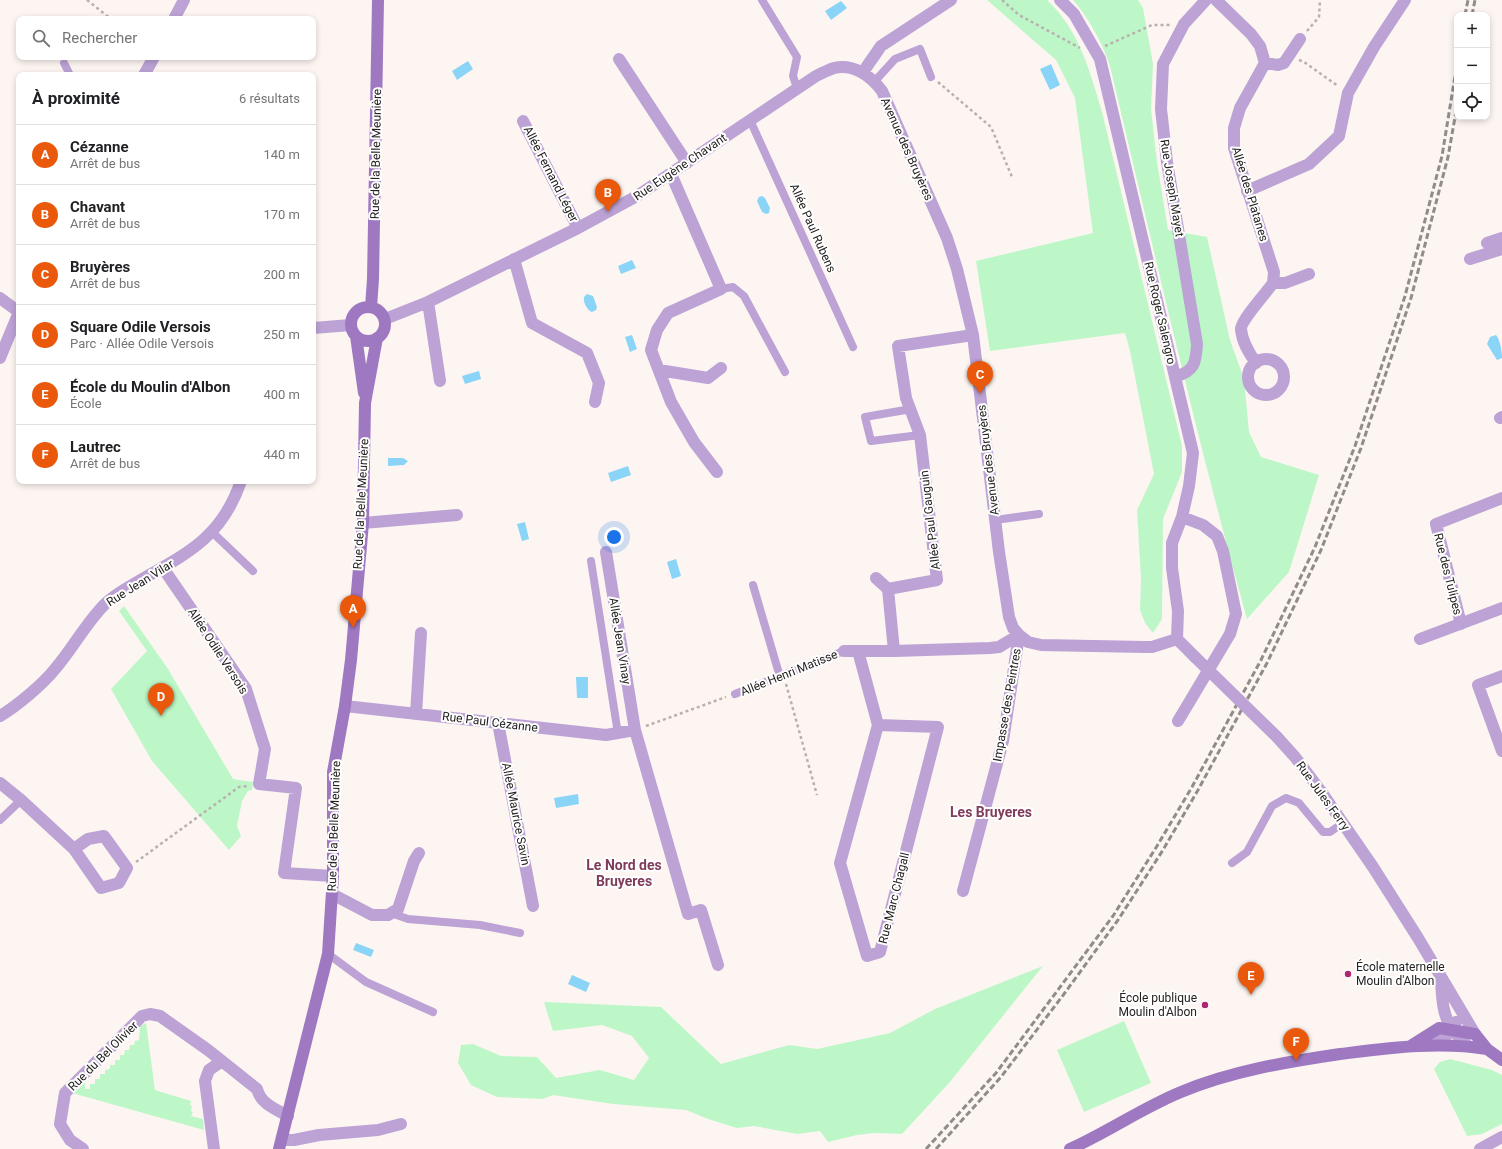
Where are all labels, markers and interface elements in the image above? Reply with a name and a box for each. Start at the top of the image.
map controls [1454,12,1490,120]
button: + [1454,12,1490,48]
search box [16,16,316,60]
icon: search [30,27,52,49]
text: Rechercher [62,29,137,47]
button: − [1454,48,1490,84]
button: locate [1454,84,1490,120]
text: À proximité [32,88,120,108]
street label: Rue de la Belle Meunière [368,89,384,219]
text: 6 résultats [239,91,300,106]
street label: Avenue des Bruyères [878,95,936,203]
street label: Allée Fernand Léger [521,124,581,224]
street label: Rue Eugène Chavant [631,131,729,203]
text: Cézanne [70,138,129,156]
street label: Rue Joseph Mayet [1157,138,1187,238]
street label: Allée des Platanes [1229,145,1271,243]
text: A [41,147,49,162]
text: 140 m [263,147,300,162]
text: Arrêt de bus [70,156,140,171]
pin: B [595,179,621,212]
street label: Allée Paul Rubens [787,181,839,275]
text: Chavant [70,198,125,216]
text: B [41,207,49,222]
text: 170 m [263,207,300,222]
text: Arrêt de bus [70,216,140,231]
text: Bruyères [70,258,130,276]
street label: Rue Roger Salengro [1141,260,1179,366]
text: C [41,267,49,282]
text: 200 m [263,267,300,282]
text: Arrêt de bus [70,276,140,291]
text: Square Odile Versois [70,318,211,336]
text: D [41,327,49,342]
text: 250 m [263,327,300,342]
text: Parc · Allée Odile Versois [70,336,214,351]
pin: C [967,361,993,394]
text: École du Moulin d'Albon [70,378,230,396]
text: E [41,387,49,402]
text: 400 m [263,387,300,402]
text: École [70,396,102,411]
street label: Avenue des Bruyères [974,404,1002,516]
text: Lautrec [70,438,121,456]
street label: Rue de la Belle Meunière [351,438,371,570]
text: F [41,447,49,462]
text: 440 m [263,447,300,462]
text: Arrêt de bus [70,456,140,471]
street label: Allée Paul Gauguin [917,469,943,571]
your location [604,527,624,547]
street label: Rue des Tulipes [1431,532,1465,616]
street label: Rue Jean Vilar [104,557,176,609]
pin: A [340,595,366,628]
street label: Allée Jean Vinay [606,597,634,686]
street label: Allée Odile Versois [185,605,251,697]
street label: Allée Henri Matisse [738,647,840,699]
street label: Impasse des Peintres [990,647,1024,763]
pin: D [148,683,174,716]
street label: Rue Paul Cézanne [441,709,539,735]
street label: Rue Jules Ferry [1293,759,1353,833]
street label: Rue de la Belle Meunière [325,761,343,891]
street label: Allée Maurice Savin [499,761,533,867]
district label: Les Bruyeres [950,804,1032,820]
street label: Rue Marc Chagall [876,851,912,945]
district label: Le Nord des Bruyeres [586,857,662,889]
place label: École maternelle Moulin d'Albon [1356,959,1445,988]
pin: E [1238,962,1264,995]
marker: École maternelle Moulin d'Albon [1343,969,1353,979]
place label: École publique Moulin d'Albon [1119,990,1197,1019]
marker: École publique Moulin d'Albon [1200,1000,1210,1010]
street label: Rue du Bel Olivier [65,1018,141,1094]
pin: F [1283,1028,1309,1061]

